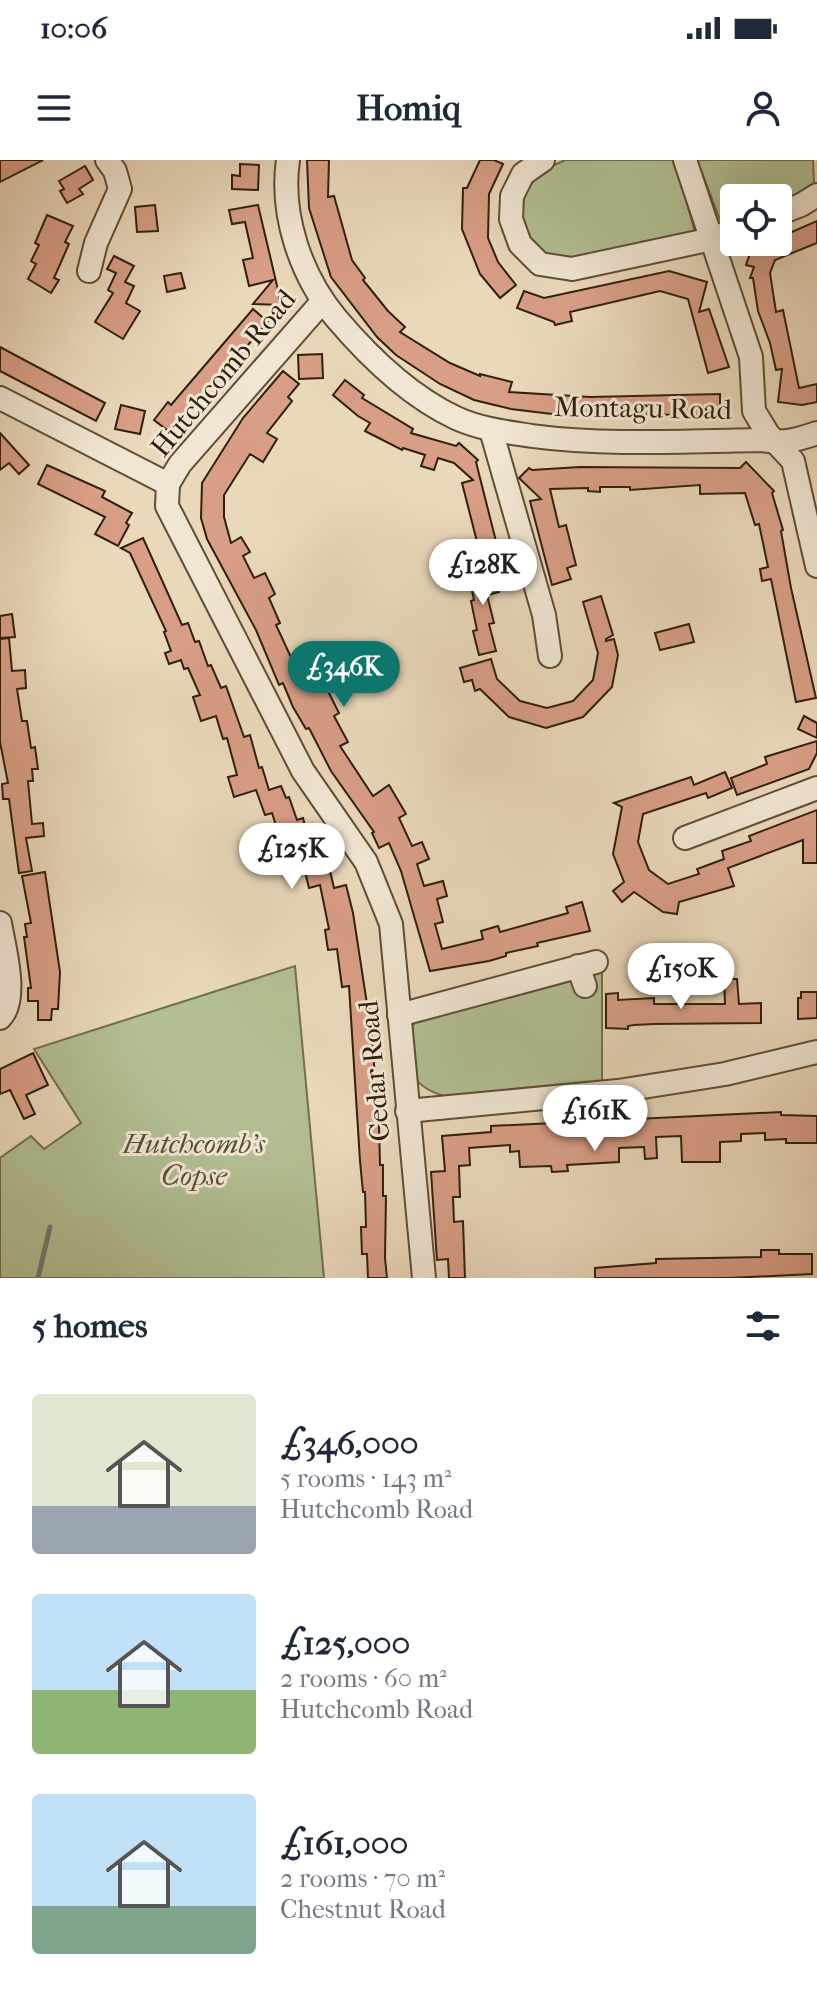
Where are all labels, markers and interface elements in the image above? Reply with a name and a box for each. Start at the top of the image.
text: 10:06 [40,11,107,46]
icon: menu [32,86,76,130]
icon: person [741,86,785,130]
text: Homiq [356,87,461,129]
map controls [720,184,792,256]
button: locate [720,184,792,256]
street label: Hutchcomb Road [144,282,303,463]
street label: Montagu Road [554,390,733,426]
pin: £128K [427,539,539,607]
text: £128K [447,549,519,580]
pin: £346K [288,641,400,709]
text: £346K [306,651,382,682]
pin: £125K [236,823,348,891]
text: £125K [257,833,327,864]
pin: £150K [625,943,737,1011]
text: £150K [646,953,716,984]
street label: Cedar Road [351,999,397,1143]
pin: £161K [539,1085,651,1153]
text: £161K [561,1095,629,1126]
park label: Hutchcomb's Copse [122,1127,266,1192]
icon: filters [741,1304,785,1348]
text: 5 homes [32,1306,147,1346]
text: £346,000 [280,1423,418,1463]
icon: home [96,1426,192,1522]
text: 5 rooms · 143 m² [280,1463,451,1494]
text: Hutchcomb Road [280,1494,473,1525]
text: £125,000 [280,1623,410,1663]
icon: home [96,1626,192,1722]
text: 2 rooms · 60 m² [280,1663,447,1694]
text: Hutchcomb Road [280,1694,473,1725]
text: £161,000 [280,1823,408,1863]
icon: home [96,1826,192,1922]
text: 2 rooms · 70 m² [280,1863,445,1894]
text: Chestnut Road [280,1894,446,1925]

